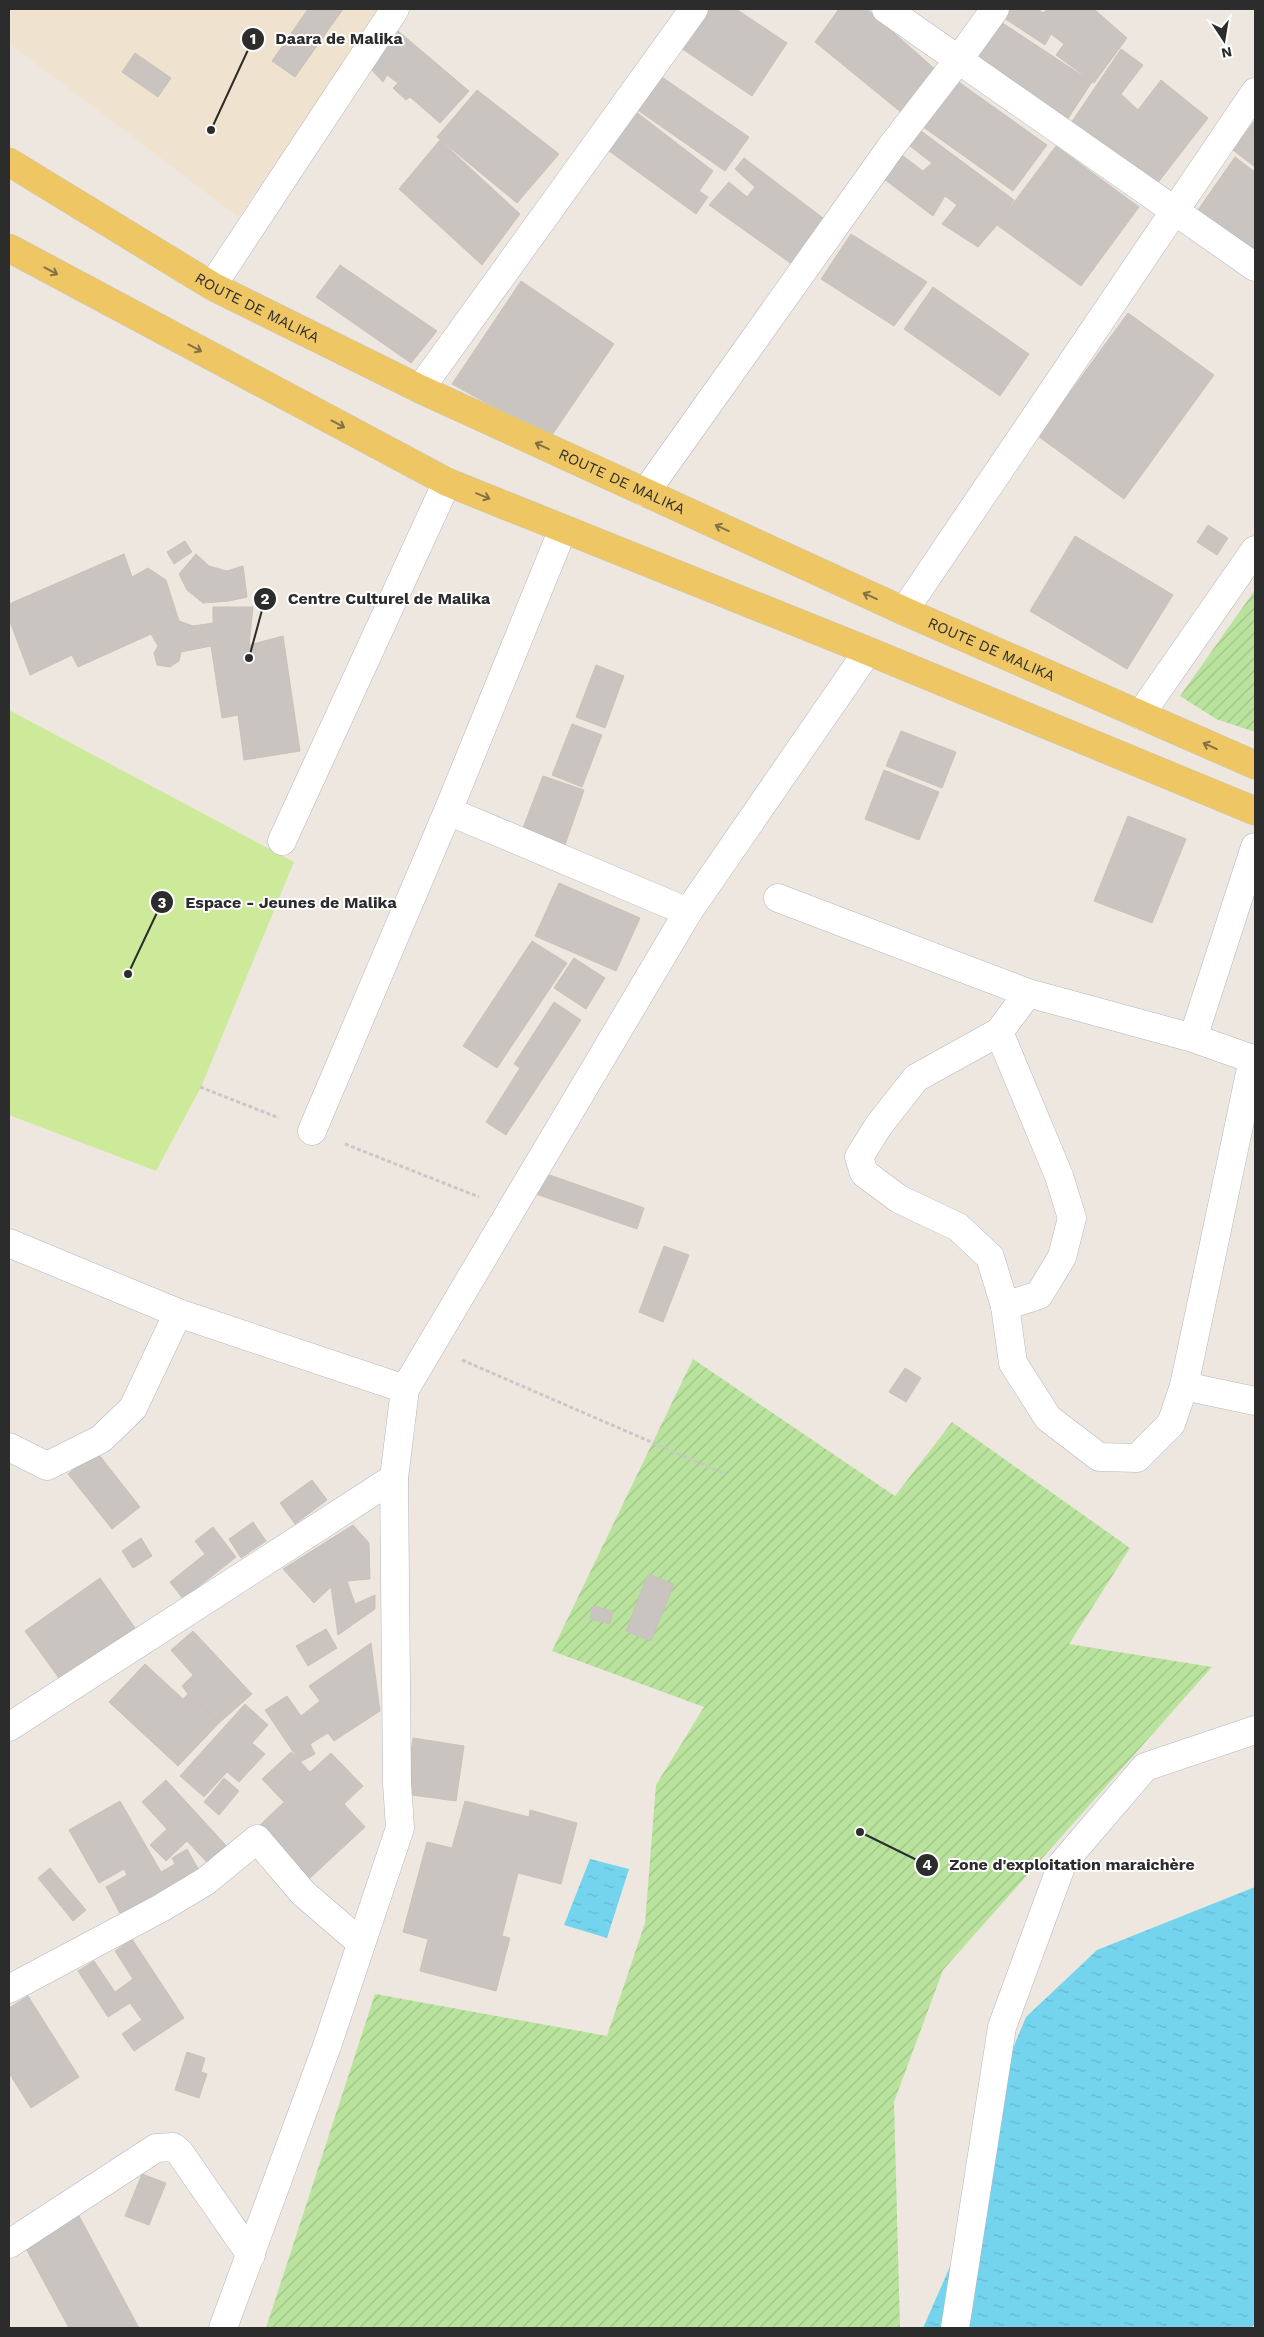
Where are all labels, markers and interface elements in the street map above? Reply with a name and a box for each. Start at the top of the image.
north arrow [1199,15,1249,65]
callout: Daara de Malika [241,23,413,54]
text: Daara de Malika [275,29,403,48]
text: 1 [250,30,256,48]
text: N [1220,44,1233,62]
one-way arrow [44,267,58,277]
street label: ROUTE DE MALIKA [192,269,322,347]
one-way arrow [187,343,202,353]
one-way arrow [331,419,346,429]
one-way arrow [535,440,550,450]
street label: ROUTE DE MALIKA [556,445,688,518]
one-way arrow [476,493,491,502]
one-way arrow [715,523,730,533]
callout: Centre Culturel de Malika [252,583,500,614]
text: Centre Culturel de Malika [288,589,491,608]
text: 2 [261,590,270,608]
one-way arrow [863,590,878,600]
street label: ROUTE DE MALIKA [925,614,1058,685]
one-way arrow [1203,741,1218,751]
callout: Espace - Jeunes de Malika [150,887,407,918]
text: Espace - Jeunes de Malika [185,893,397,912]
text: 3 [158,894,167,912]
callout: Zone d'exploitation maraichère [914,1849,1205,1880]
text: Zone d'exploitation maraichère [949,1855,1195,1874]
text: 4 [922,1856,932,1874]

